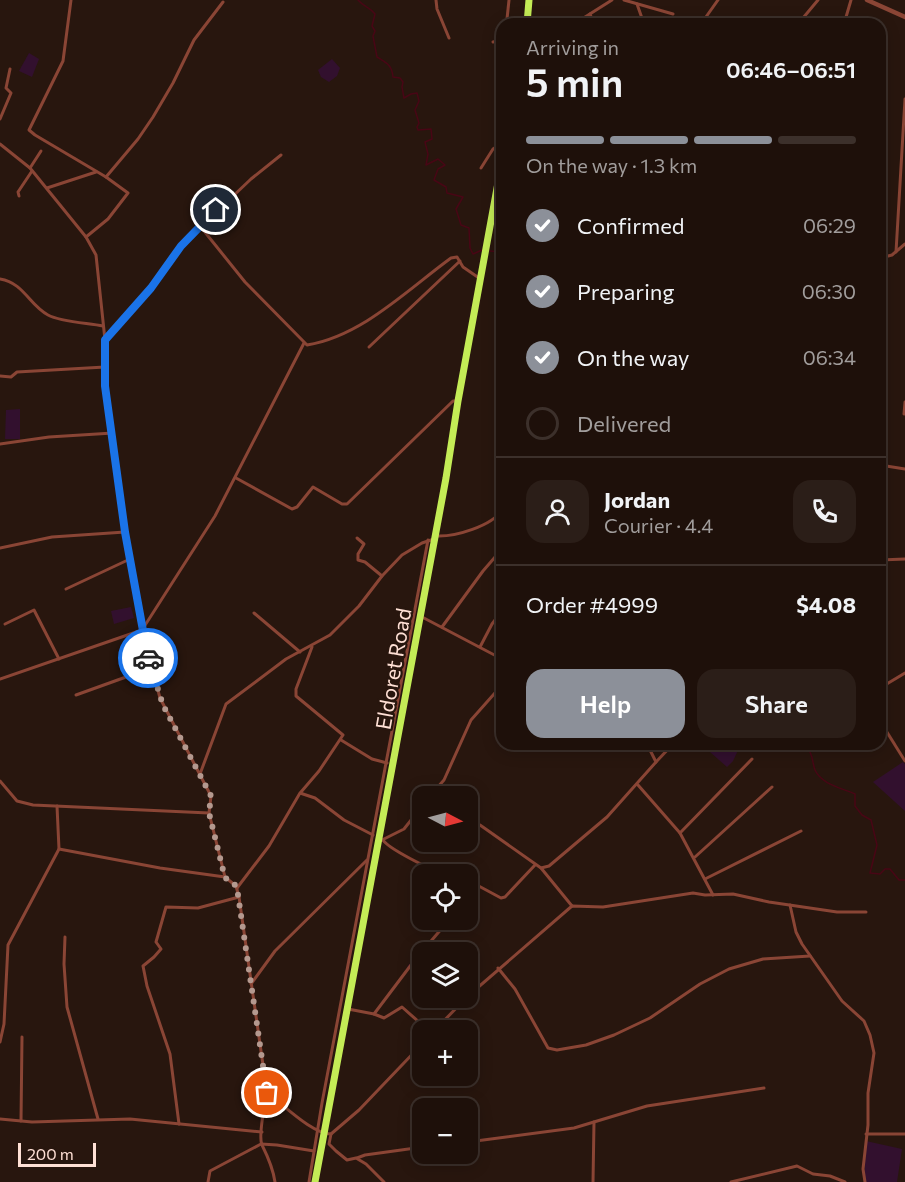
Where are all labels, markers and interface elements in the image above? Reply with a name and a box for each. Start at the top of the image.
text: Arriving in [526,35,619,59]
text: 06:46–06:51 [726,56,856,83]
text: 5 min [526,57,623,105]
text: On the way · 1.3 km [526,153,697,177]
pin [190,184,241,235]
icon: home [199,193,232,226]
icon: check [526,209,559,242]
text: Confirmed [577,212,684,239]
text: 06:29 [803,213,856,237]
icon: check [526,275,559,308]
text: Preparing [577,278,674,305]
text: 06:30 [802,279,856,303]
icon: check [526,341,559,374]
text: On the way [577,344,689,371]
text: 06:34 [803,345,856,369]
text: Delivered [577,410,671,437]
button: person [526,480,589,543]
button: phone [793,480,856,543]
text: Jordan [604,486,670,513]
text: Courier · 4.4 [604,513,713,537]
text: Order #4999 [526,591,658,618]
text: $4.08 [796,591,856,618]
street label: Eldoret Road [370,606,416,732]
courier [118,628,178,688]
icon: car [132,642,165,675]
button: Help [526,669,685,738]
button: Share [697,669,856,738]
north arrow [412,786,478,852]
map controls [412,786,478,1164]
button: locate [412,864,478,930]
button: layers [412,942,478,1008]
button: + [412,1020,478,1086]
pin [241,1067,292,1118]
icon: bag [250,1076,283,1109]
button: − [412,1098,478,1164]
scale bar [18,1140,96,1168]
text: 200 m [27,1144,74,1163]

